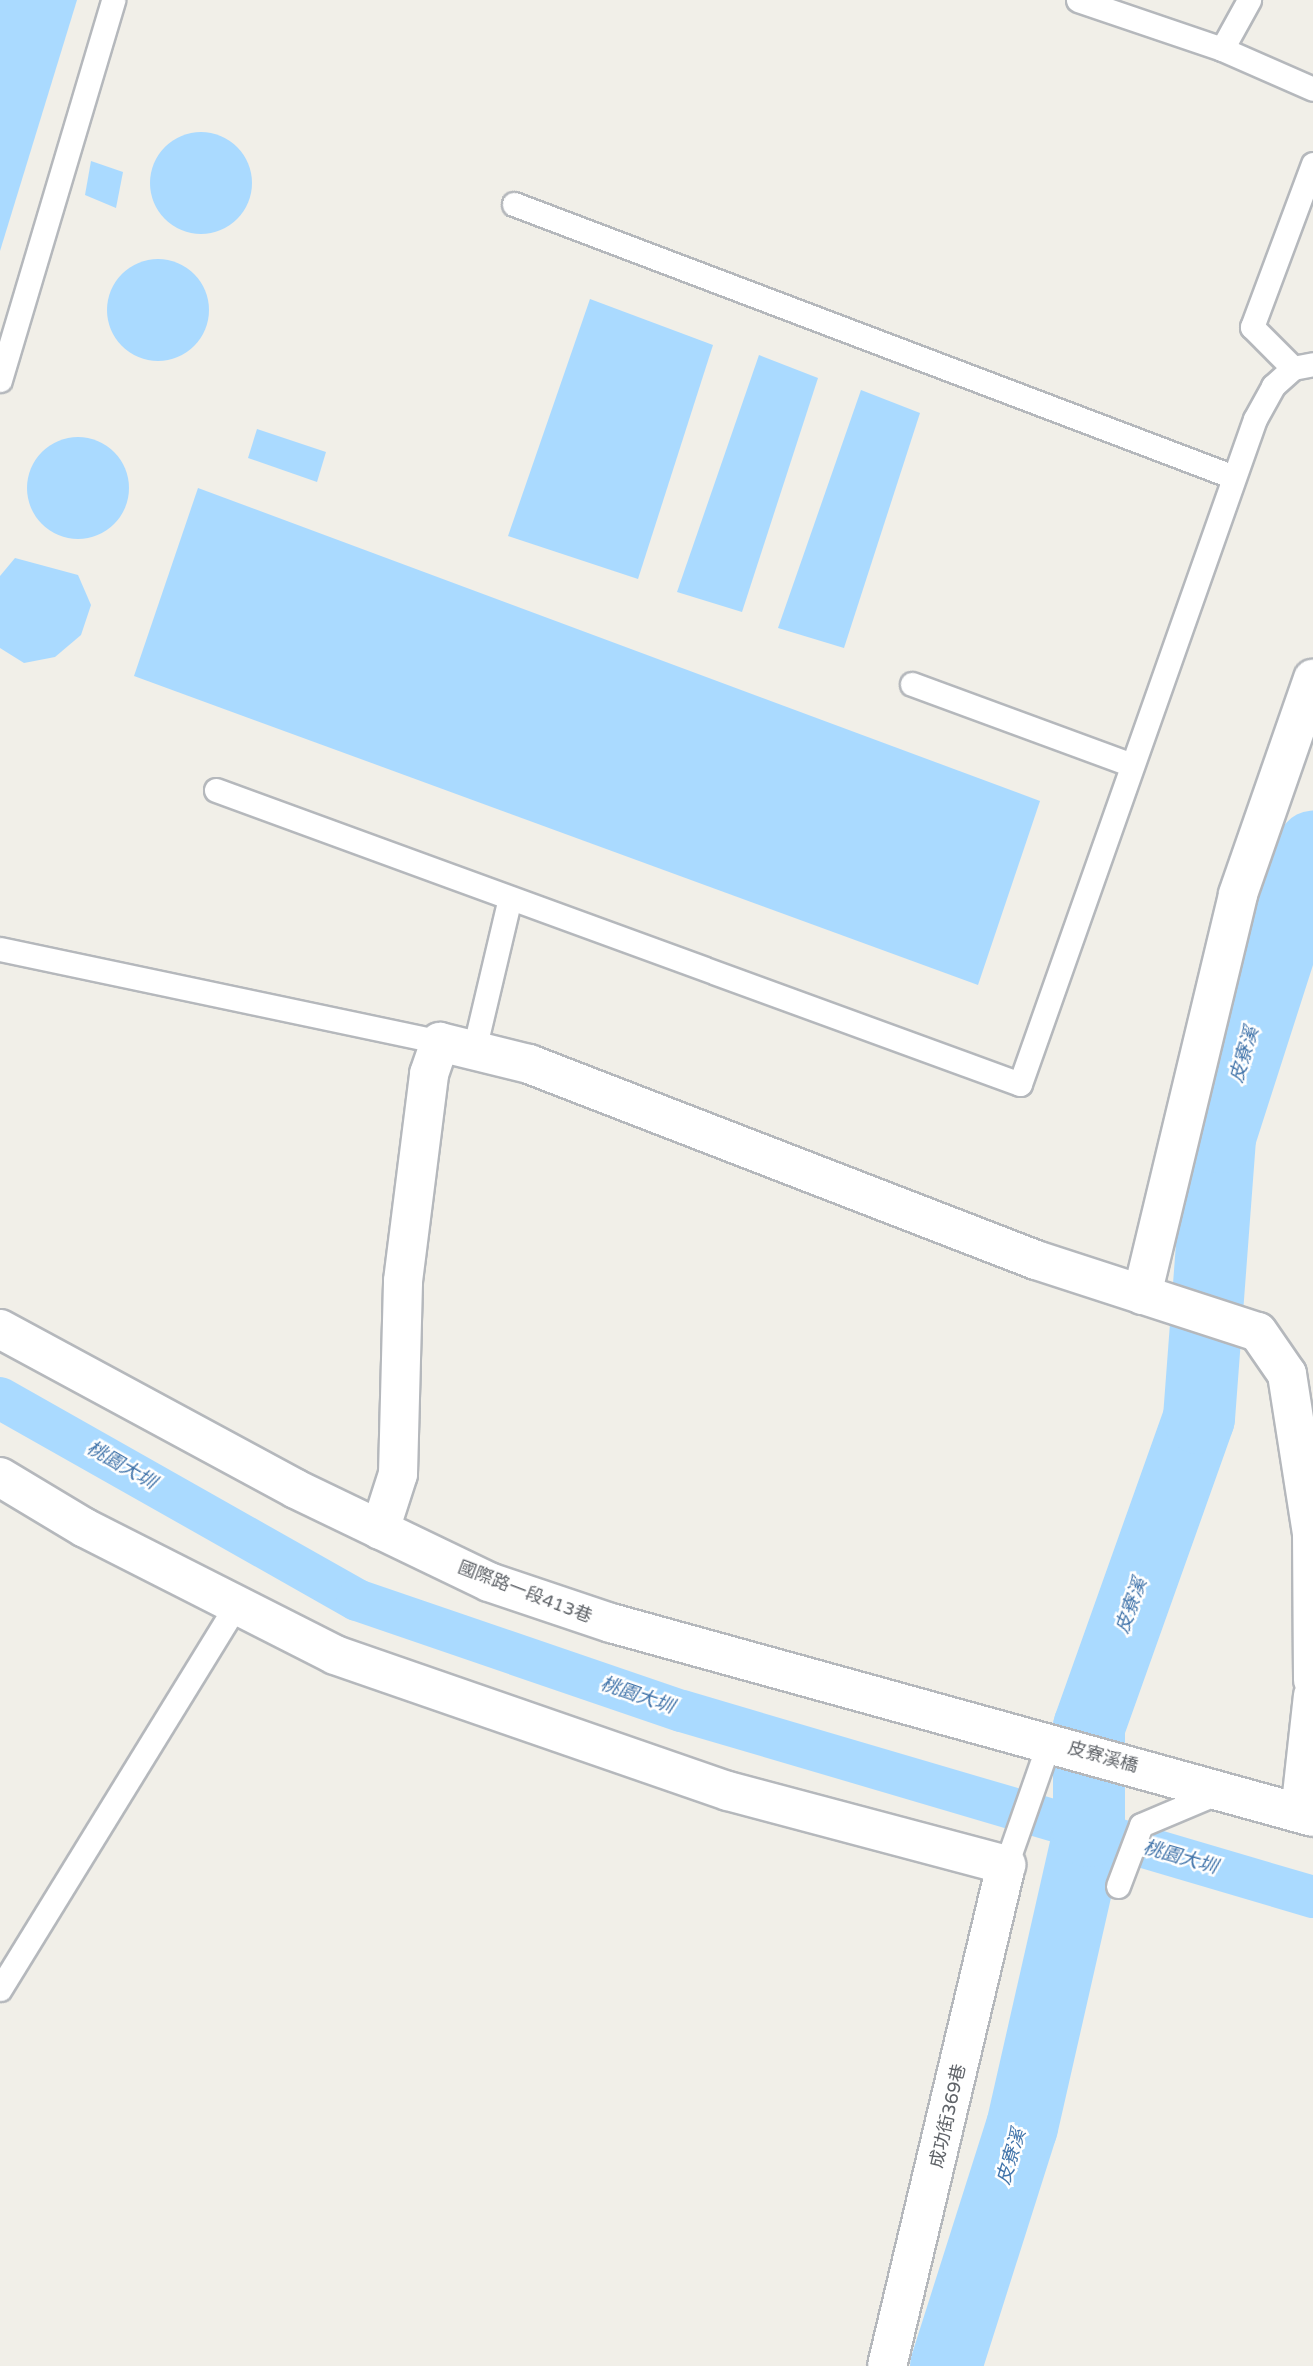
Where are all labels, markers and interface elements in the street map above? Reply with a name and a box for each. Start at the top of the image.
water label: 皮寮溪 [1226,1024,1264,1086]
water label: 桃園大圳 [82,1437,160,1495]
street label: 國際路一段413巷 [455,1556,595,1628]
water label: 皮寮溪 [1112,1575,1152,1637]
water label: 桃園大圳 [597,1673,677,1719]
street label: 皮寮溪橋 [1065,1737,1141,1777]
water label: 桃園大圳 [1140,1837,1220,1879]
street label: 成功街369巷 [926,2062,970,2170]
water label: 皮寮溪 [993,2126,1031,2188]

